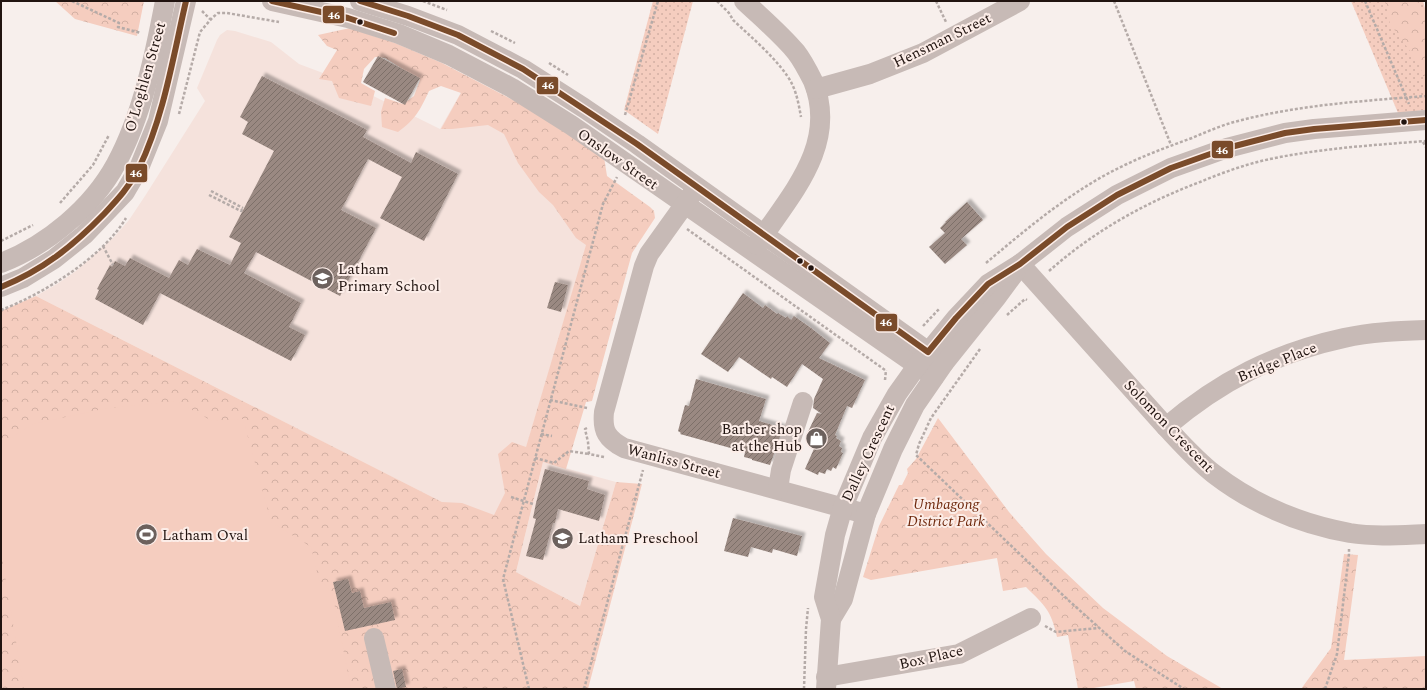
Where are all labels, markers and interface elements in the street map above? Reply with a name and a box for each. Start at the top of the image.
line badge: 46 [322,5,345,24]
text: 46 [328,7,340,24]
street label: Hensman Street [889,7,995,74]
unlabelled marker [355,17,365,27]
street label: O'Loghlen Street [119,19,172,135]
line badge: 46 [536,76,559,95]
text: 46 [542,77,554,94]
unlabelled marker [1399,117,1409,127]
street label: Onslow Street [573,123,663,196]
line badge: 46 [1211,140,1234,159]
text: 46 [1216,142,1228,159]
line badge: 46 [125,163,148,183]
text: 46 [130,165,142,182]
unlabelled marker [795,256,805,266]
place label: Latham Primary School [338,258,440,298]
unlabelled marker [806,263,816,273]
school or university icon: Latham Primary School [309,265,335,291]
line badge: 46 [875,313,898,332]
text: 46 [880,314,892,331]
street label: Bridge Place [1234,336,1320,389]
street label: Solomon Crescent [1118,375,1219,478]
street label: Dalley Crescent [836,401,901,506]
place label: Barber shop at the Hub [722,418,802,458]
shop icon: Barber shop at the Hub [804,425,830,451]
street label: Wanliss Street [625,438,723,485]
park label: Umbagong District Park [907,493,985,533]
sports icon: Latham Oval [133,522,159,548]
place label: Latham Oval [162,524,248,547]
school or university icon: Latham Preschool [549,525,575,551]
place label: Latham Preschool [578,527,698,550]
street label: Box Place [897,639,965,676]

